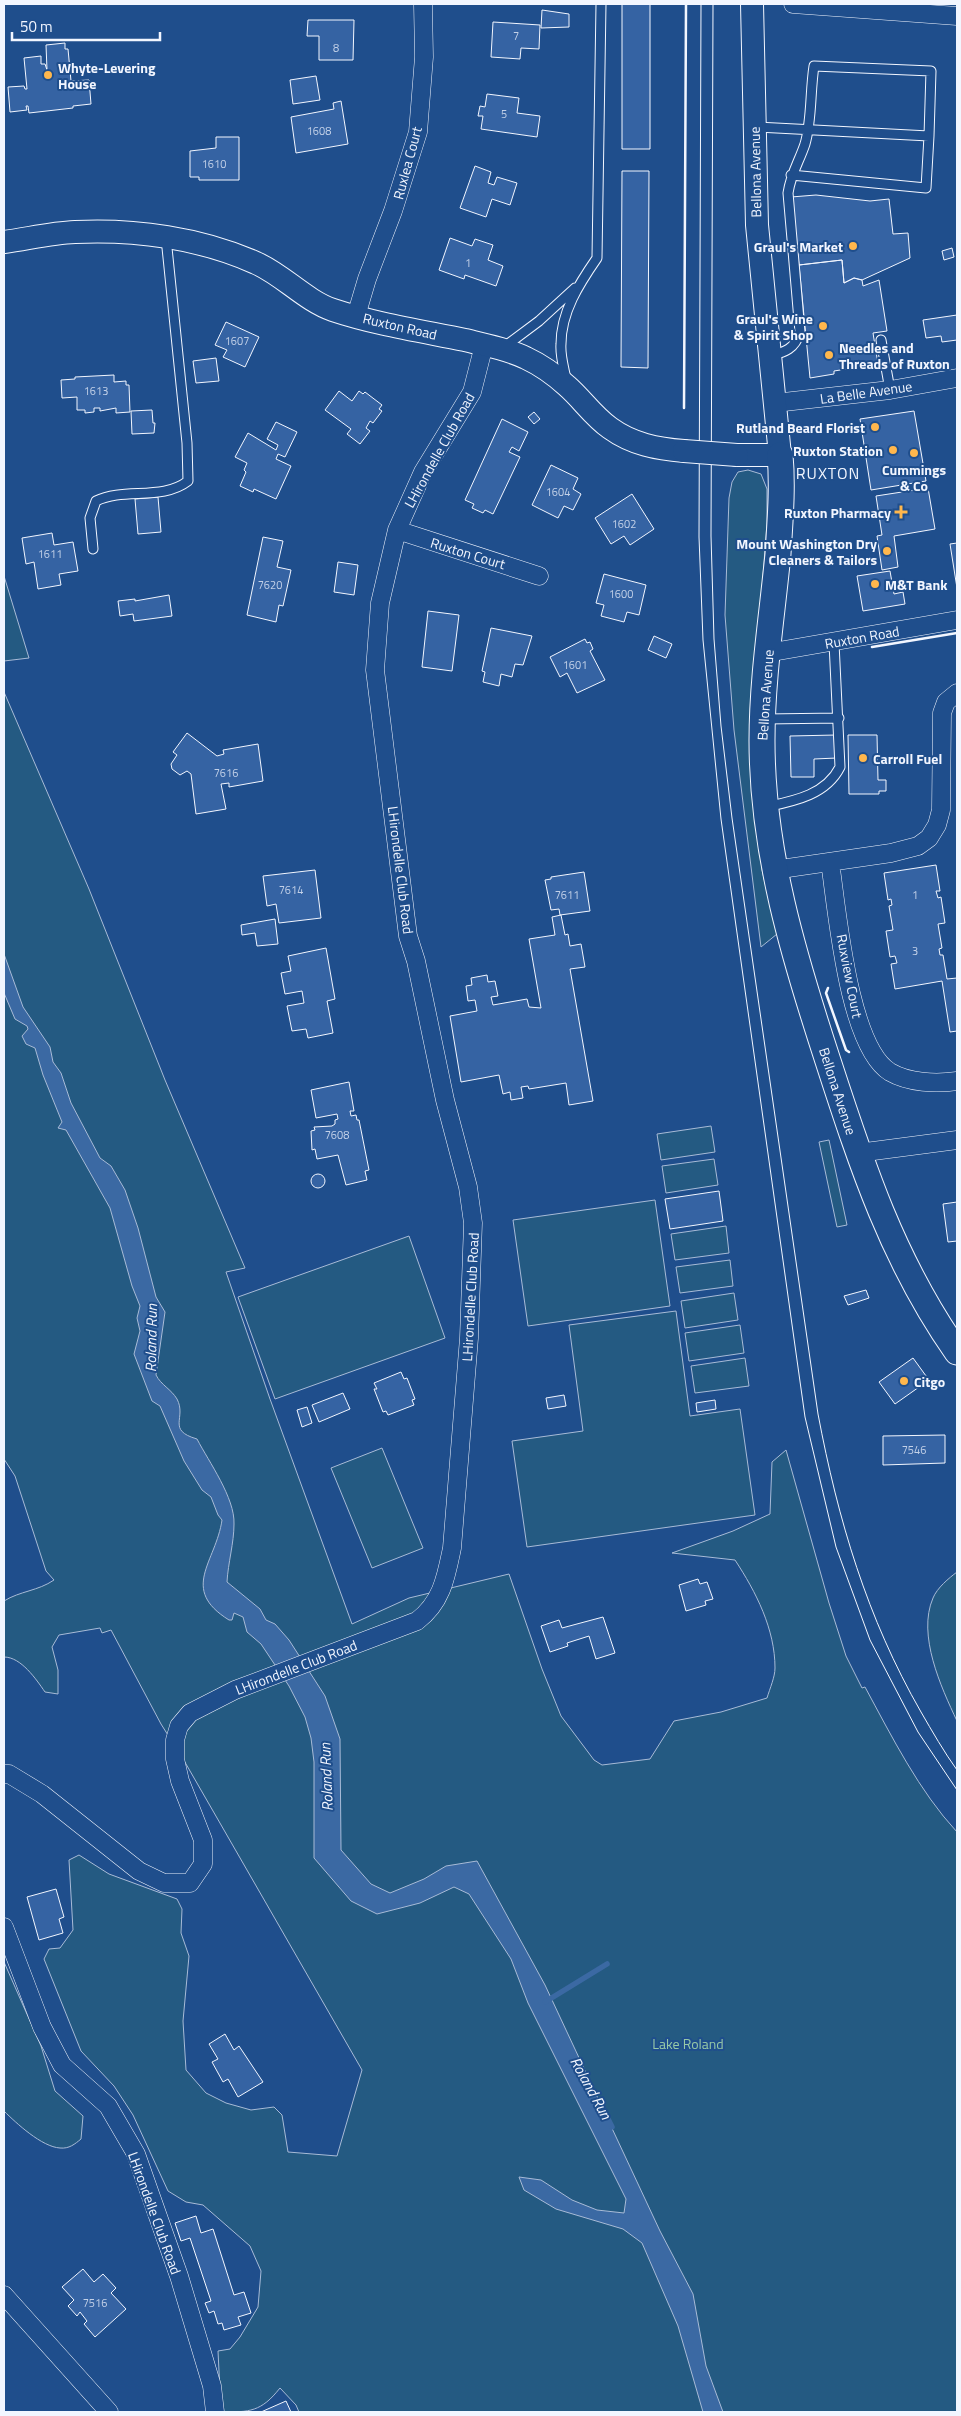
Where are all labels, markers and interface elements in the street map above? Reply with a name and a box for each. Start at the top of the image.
scale bar [12,10,160,42]
text: 50 m [20,15,53,38]
house number: 7 [513,28,519,44]
house number: 8 [333,40,339,56]
place label: Whyte-Levering House [58,57,156,94]
marker: Whyte-Levering House [42,69,54,81]
house number: 5 [501,106,507,122]
house number: 1608 [307,123,331,139]
street label: Ruxlea Court [387,124,427,202]
street label: Bellona Avenue [744,126,766,218]
house number: 1610 [202,156,226,172]
place label: Graul's Market [754,236,843,257]
marker: Graul's Market [847,240,859,252]
house number: 1 [465,255,471,271]
street label: Ruxton Road [361,307,439,345]
place label: Graul's Wine & Spirit Shop [734,308,813,345]
marker: Graul's Wine & Spirit Shop [817,320,829,332]
house number: 1607 [225,333,249,349]
place label: Needles and Threads of Ruxton [839,337,950,374]
marker: Needles and Threads of Ruxton [823,349,835,361]
street label: La Belle Avenue [819,375,913,409]
house number: 1613 [84,383,108,399]
street label: LHirondelle Club Road [399,389,479,511]
place label: Rutland Beard Florist [736,417,865,438]
marker: Rutland Beard Florist [869,421,881,433]
place label: Ruxton Station [793,440,883,461]
marker: Ruxton Station [887,444,899,456]
marker: Cummings & Co [908,447,920,459]
place label: Cummings & Co [882,459,946,496]
district label: RUXTON [796,461,860,485]
house number: 1604 [546,484,570,500]
place label: Ruxton Pharmacy [784,502,891,523]
marker: Ruxton Pharmacy [895,506,907,518]
house number: 1602 [612,516,636,532]
street label: Ruxton Court [428,532,508,574]
place label: Mount Washington Dry Cleaners & Tailors [736,533,877,570]
marker: Mount Washington Dry Cleaners & Tailors [881,545,893,557]
house number: 1611 [38,546,62,562]
place label: M&T Bank [885,574,948,595]
house number: 7620 [258,577,282,593]
marker: M&T Bank [869,578,881,590]
house number: 1600 [609,586,633,602]
street label: Ruxton Road [823,620,901,654]
street label: Bellona Avenue [751,649,779,741]
house number: 1601 [563,657,587,673]
place label: Carroll Fuel [873,748,942,769]
marker: Carroll Fuel [857,752,869,764]
house number: 7616 [214,765,238,781]
street label: LHirondelle Club Road [383,805,419,935]
house number: 7614 [279,882,303,898]
house number: 7611 [555,887,579,903]
house number: 1 [912,887,918,903]
street label: Ruxview Court [832,932,868,1020]
house number: 3 [912,943,918,959]
street label: Bellona Avenue [814,1044,862,1138]
house number: 7608 [325,1127,349,1143]
street label: LHirondelle Club Road [456,1232,484,1362]
water label: Roland Run [139,1303,163,1372]
place label: Citgo [914,1371,945,1392]
marker: Citgo [898,1375,910,1387]
house number: 7546 [902,1442,926,1458]
street label: LHirondelle Club Road [232,1634,360,1700]
water label: Roland Run [313,1742,339,1811]
park label: Lake Roland [652,2033,724,2054]
water label: Roland Run [564,2053,618,2124]
street label: LHirondelle Club Road [123,2149,187,2277]
house number: 7516 [83,2295,107,2311]

